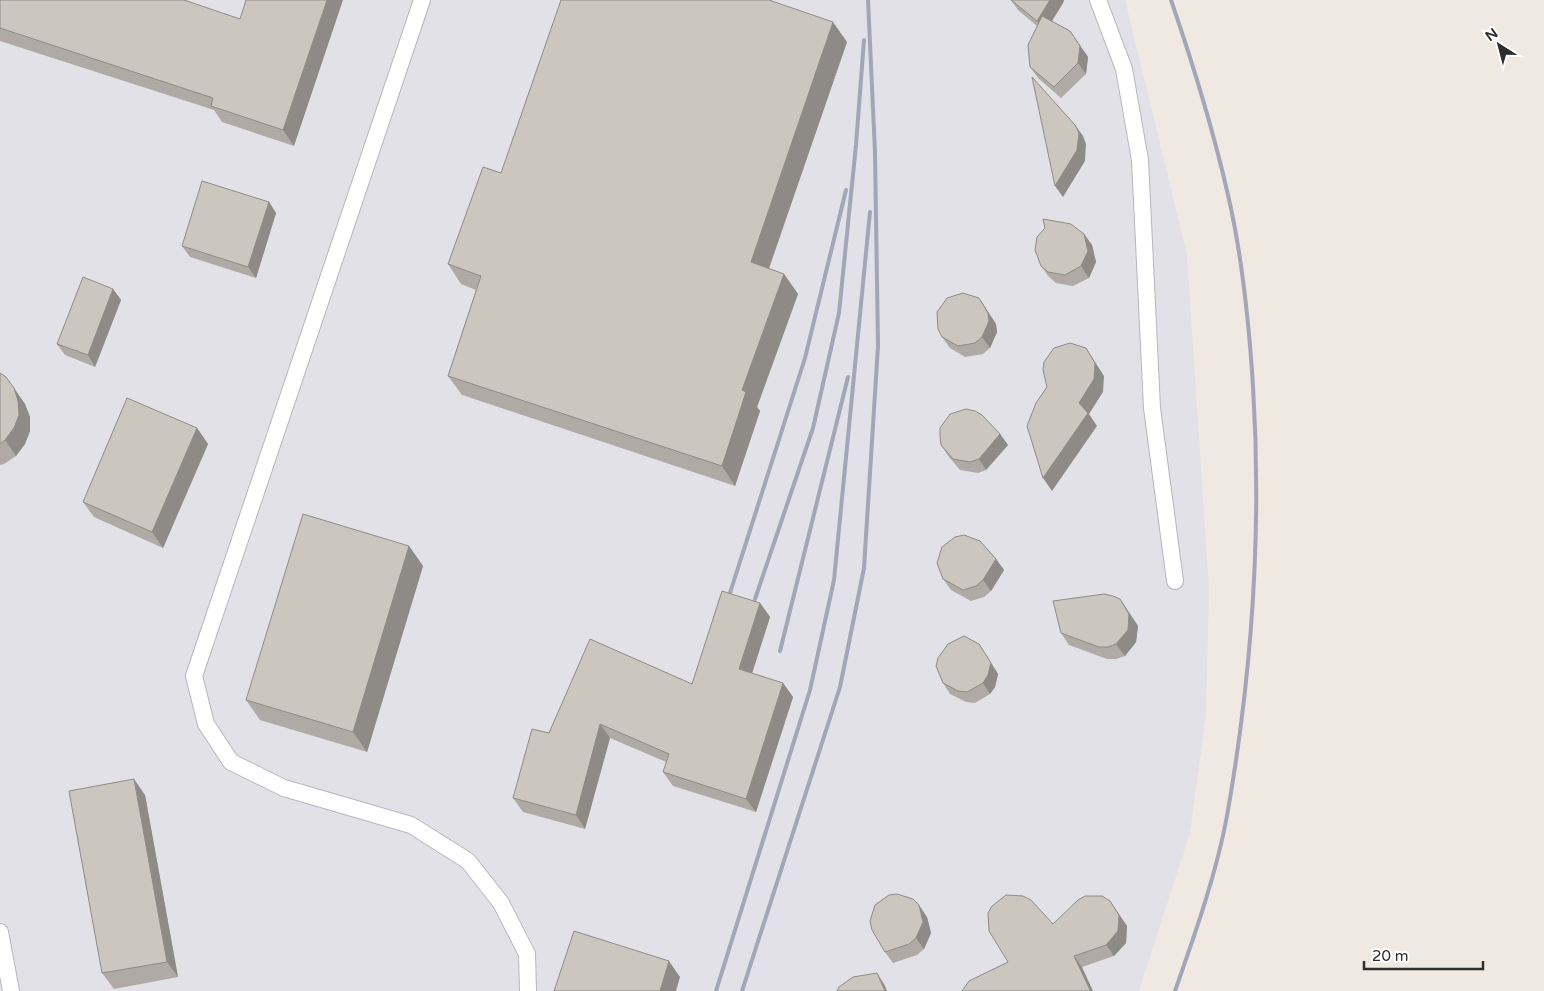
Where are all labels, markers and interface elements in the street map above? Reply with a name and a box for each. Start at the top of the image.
north arrow [1474,20,1524,70]
text: N [1482,25,1501,45]
scale bar [1364,938,1483,970]
text: 20 m [1372,947,1409,965]

